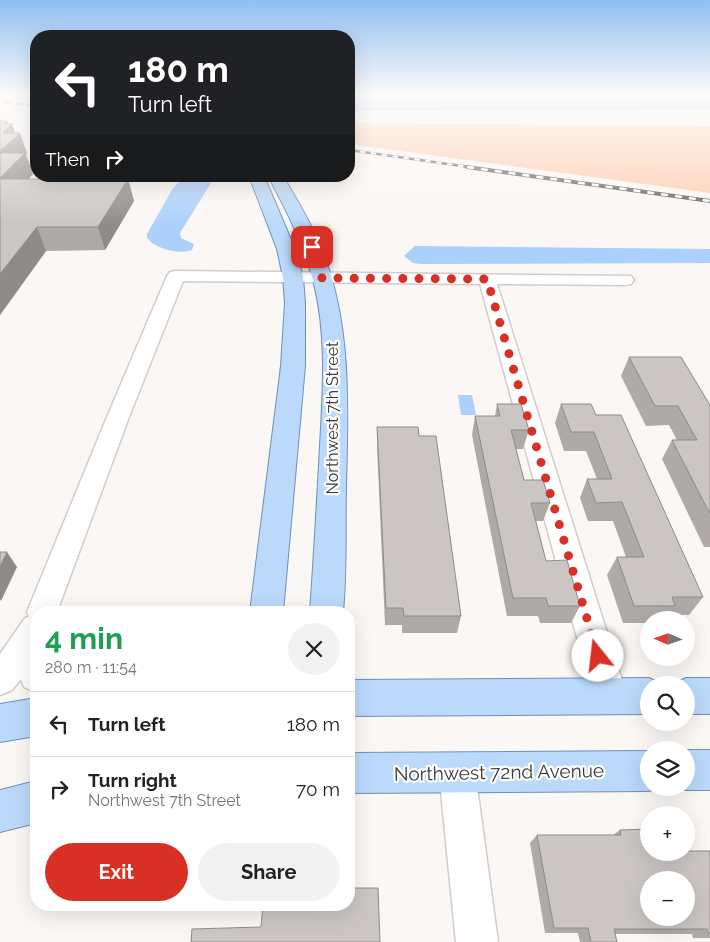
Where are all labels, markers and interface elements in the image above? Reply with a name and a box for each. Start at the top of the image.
text: 180 m [128,49,229,90]
icon: left [45,50,110,115]
text: Turn left [128,91,212,117]
icon: right [100,145,128,173]
text: Then [45,148,90,170]
pin [291,226,333,268]
icon: arrive [298,233,326,261]
street label: Northwest 7th Street [323,341,342,494]
north arrow [640,611,695,666]
map controls [640,611,695,926]
text: 4 min [45,621,123,656]
button: close [288,623,340,675]
position arrow [571,629,623,681]
text: 280 m · 11:54 [45,658,137,677]
button: search [640,676,695,731]
icon: left [45,710,73,738]
text: Turn left [88,713,165,735]
text: 180 m [287,713,340,735]
button: layers [640,741,695,796]
street label: Northwest 72nd Avenue [394,759,604,785]
text: Turn right [88,769,177,791]
icon: right [45,775,73,803]
text: 70 m [296,778,340,800]
text: Northwest 7th Street [88,791,241,810]
button: + [640,806,695,861]
button: Exit [45,843,188,901]
button: Share [198,843,340,901]
button: − [640,871,695,926]

